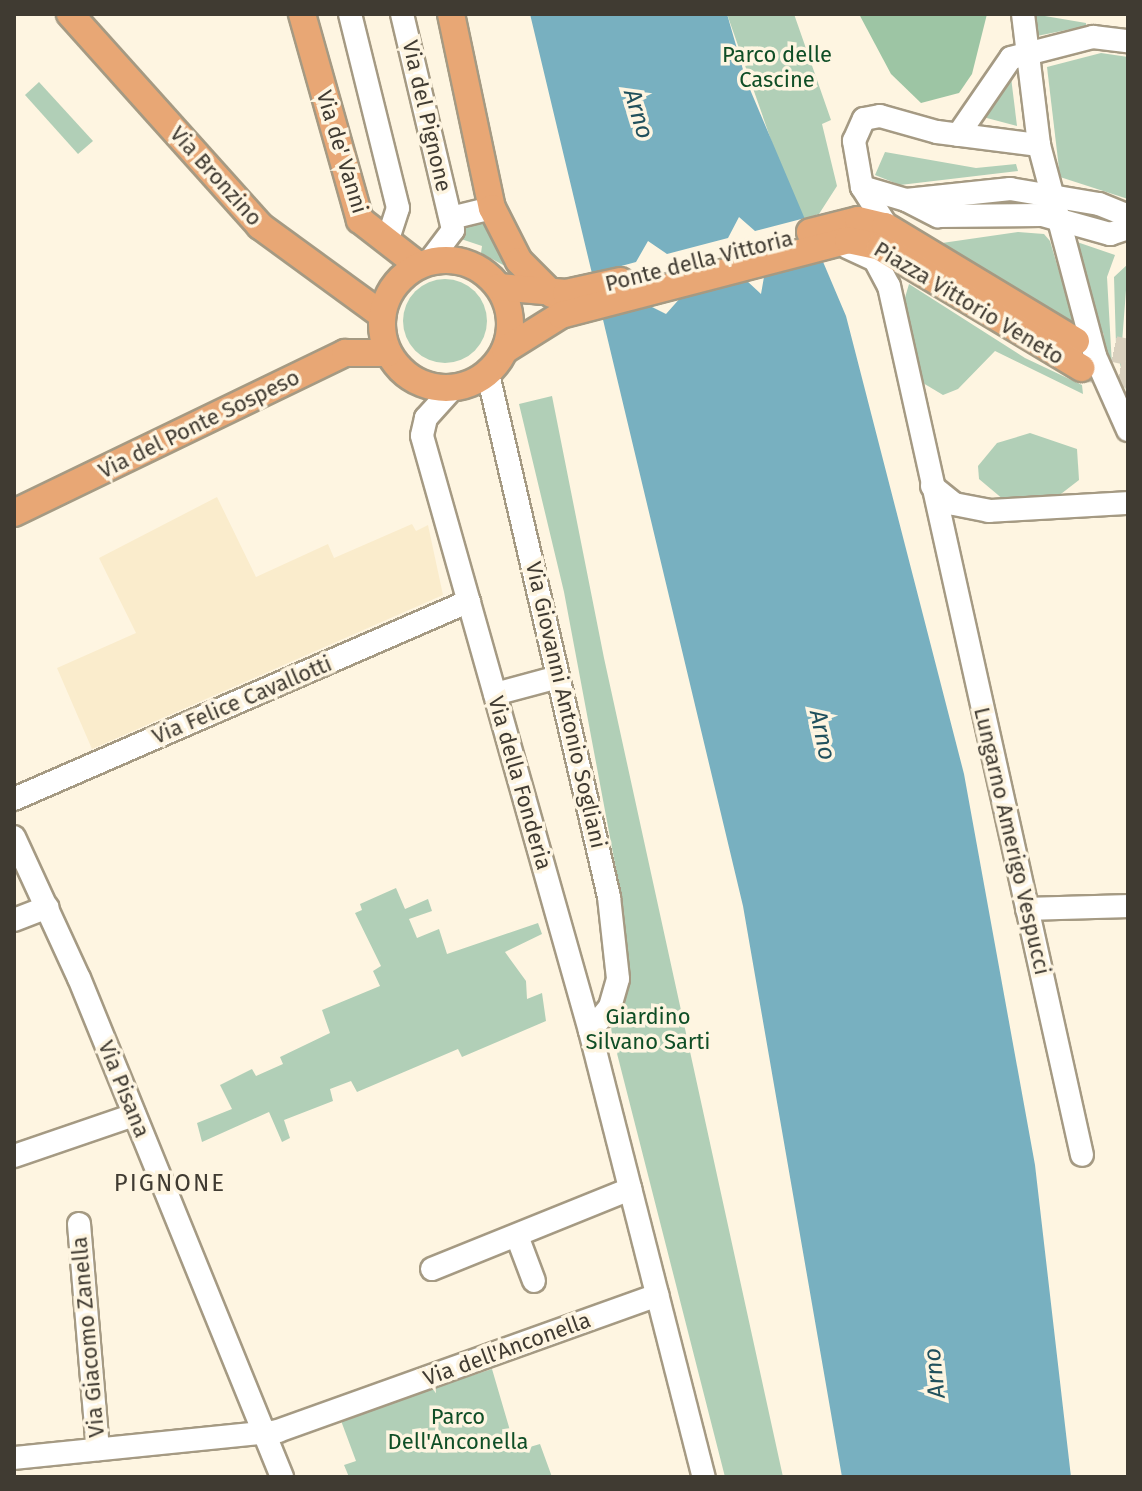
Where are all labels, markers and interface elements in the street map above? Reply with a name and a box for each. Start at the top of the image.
street label: Via del Pignone [397,38,457,194]
park label: Parco delle Cascine [722,41,832,92]
water label: Arno [617,86,659,142]
street label: Via de' Vanni [311,87,373,217]
street label: Via Bronzino [164,121,268,231]
street label: Ponte della Vittoria [602,225,796,297]
street label: Piazza Vittorio Veneto [869,236,1069,370]
street label: Via del Ponte Sospeso [94,364,304,484]
street label: Via Giovanni Antonio Sogliani [520,559,612,851]
street label: Via Felice Cavallotti [148,650,336,750]
street label: Via della Fonderia [483,693,557,873]
street label: Lungarno Amerigo Vespucci [968,705,1056,977]
water label: Arno [803,707,841,763]
park label: Giardino Silvano Sarti [585,1003,711,1054]
street label: Via Pisana [93,1037,155,1141]
district label: PIGNONE [114,1170,226,1198]
street label: Via Giacomo Zanella [66,1235,110,1439]
street label: Via dell'Anconella [420,1306,594,1392]
water label: Arno [918,1346,952,1400]
park label: Parco Dell'Anconella [388,1403,528,1454]

